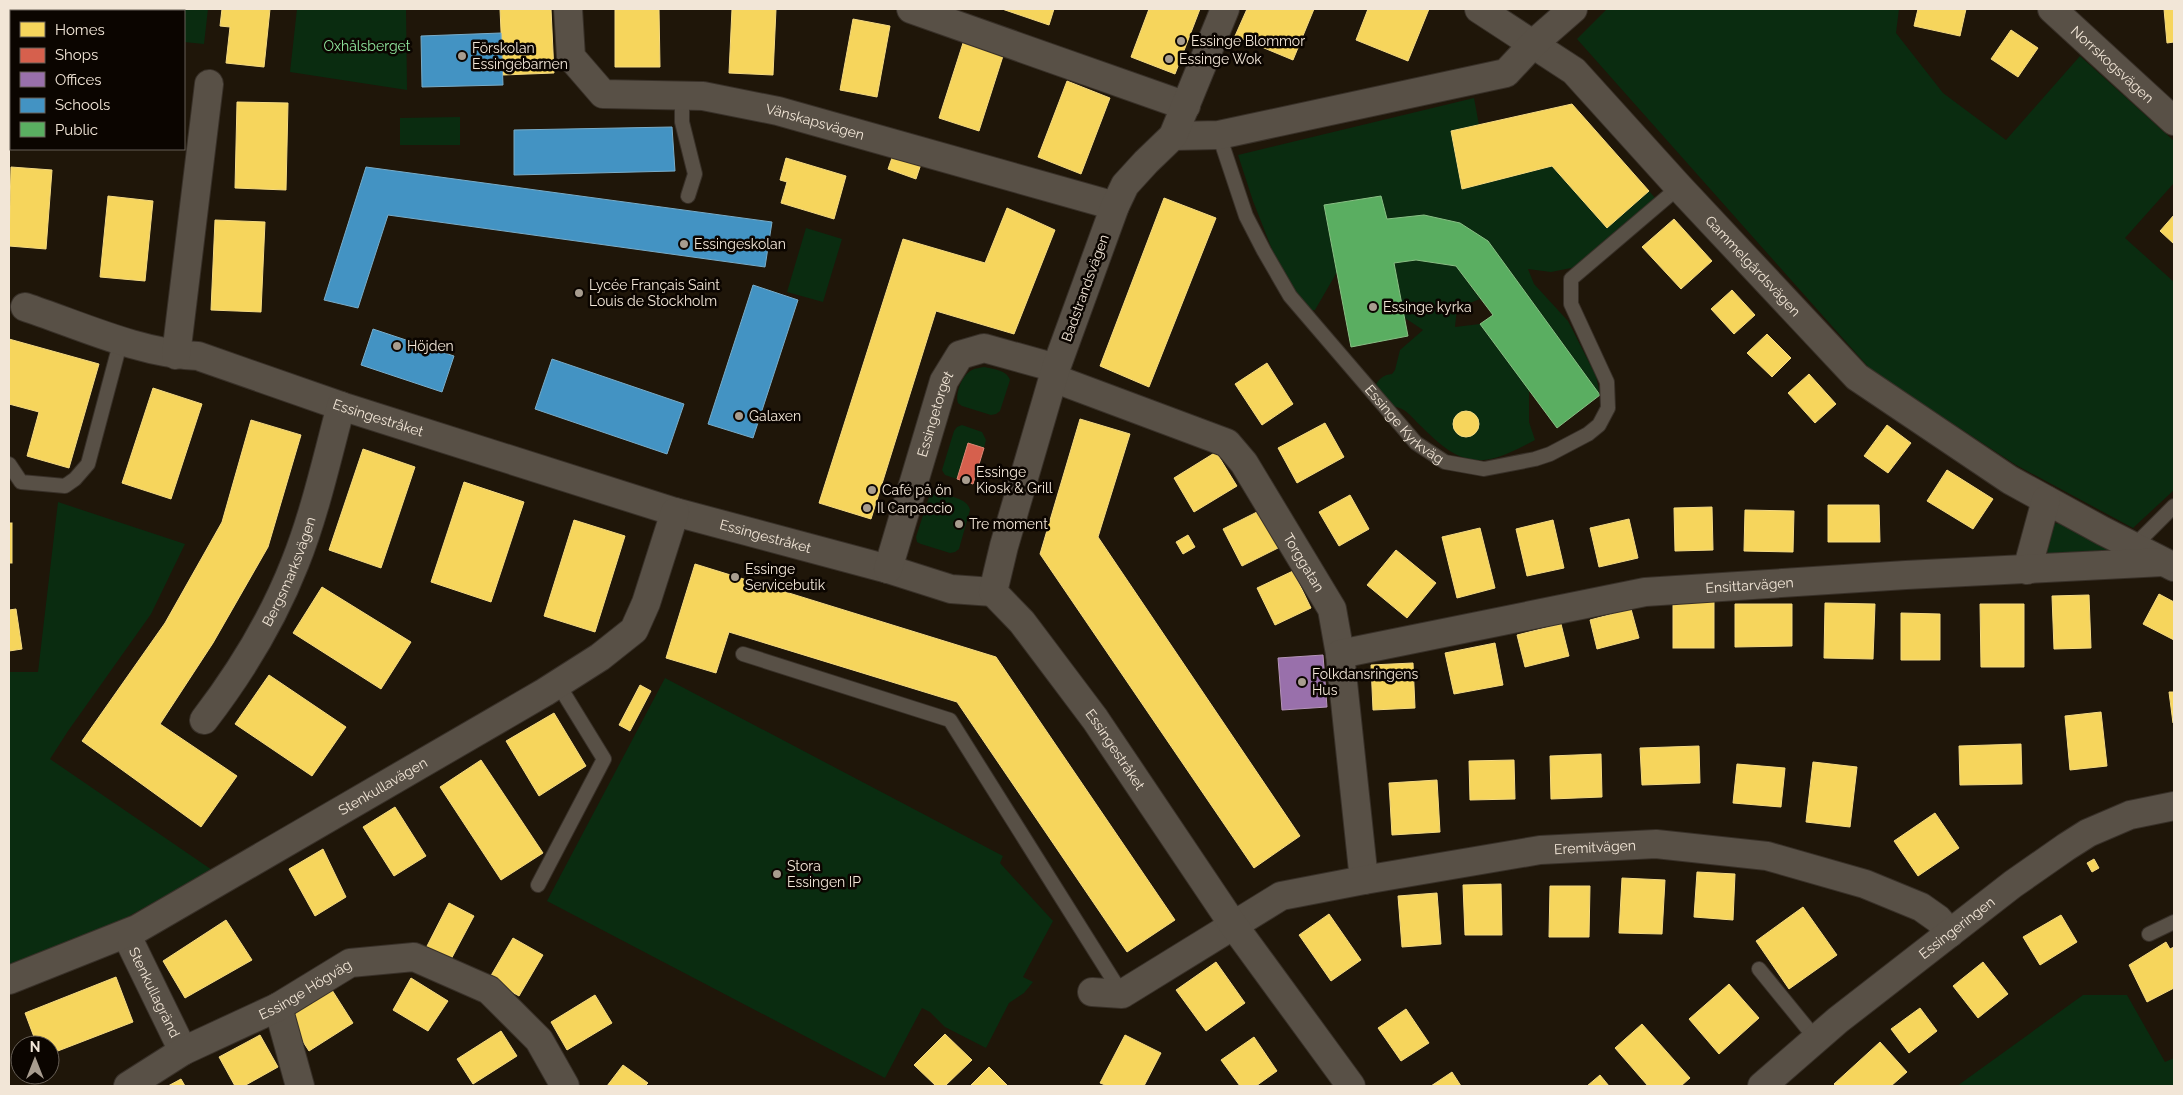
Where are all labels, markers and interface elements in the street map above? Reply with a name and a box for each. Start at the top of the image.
legend [10,10,185,150]
text: Homes [55,21,105,39]
street label: Norrskogsvägen [2068,23,2157,106]
place label: Essinge Blommor [1191,33,1305,49]
marker: Essinge Blommor [1175,35,1187,47]
park label: Oxhålsberget [324,38,411,54]
place label: Förskolan Essingebarnen [472,40,568,72]
text: Shops [55,46,98,64]
marker: Förskolan Essingebarnen [456,50,468,62]
place label: Essinge Wok [1179,51,1262,67]
marker: Essinge Wok [1163,53,1175,65]
text: Offices [55,71,102,89]
text: Schools [55,96,110,114]
street label: Vänskapsvägen [764,101,866,143]
text: Public [55,121,98,139]
street label: Gammelgårdsvägen [1702,212,1804,319]
street label: Badstrandsvägen [1058,232,1112,344]
place label: Essingeskolan [694,236,786,252]
marker: Essingeskolan [678,238,690,250]
place label: Lycée Français Saint Louis de Stockholm [589,277,720,309]
marker: Lycée Français Saint Louis de Stockholm [573,287,585,299]
place label: Essinge kyrka [1383,299,1472,315]
marker: Essinge kyrka [1367,301,1379,313]
place label: Höjden [407,338,454,354]
marker: Höjden [391,340,403,352]
street label: Essingetorget [914,368,956,459]
street label: Essinge Kyrkväg [1362,381,1447,467]
street label: Essingestråket [331,396,426,440]
place label: Galaxen [749,408,801,424]
marker: Galaxen [733,410,745,422]
place label: Essinge Kiosk & Grill [976,464,1053,496]
marker: Essinge Kiosk & Grill [960,474,972,486]
place label: Café på ön [882,482,952,498]
marker: Café på ön [866,484,878,496]
place label: Il Carpaccio [877,500,953,516]
marker: Il Carpaccio [861,502,873,514]
street label: Bergsmarksvägen [259,515,319,629]
street label: Essingestråket [718,516,813,556]
place label: Tre moment [969,516,1048,532]
marker: Tre moment [953,518,965,530]
street label: Torggatan [1280,530,1328,595]
place label: Essinge Servicebutik [745,561,826,593]
marker: Essinge Servicebutik [729,571,741,583]
street label: Ensittarvägen [1705,574,1794,596]
place label: Folkdansringens Hus [1312,666,1418,698]
marker: Folkdansringens Hus [1296,676,1308,688]
street label: Essingestråket [1082,706,1148,793]
street label: Stenkullavägen [335,754,430,818]
street label: Eremitvägen [1554,837,1636,857]
place label: Stora Essingen IP [787,858,861,890]
marker: Stora Essingen IP [771,868,783,880]
street label: Essingeringen [1916,893,1998,962]
street label: Stenkullagränd [126,945,183,1040]
street label: Essinge Högväg [256,956,354,1023]
north arrow [10,1035,60,1085]
text: N [30,1039,40,1055]

